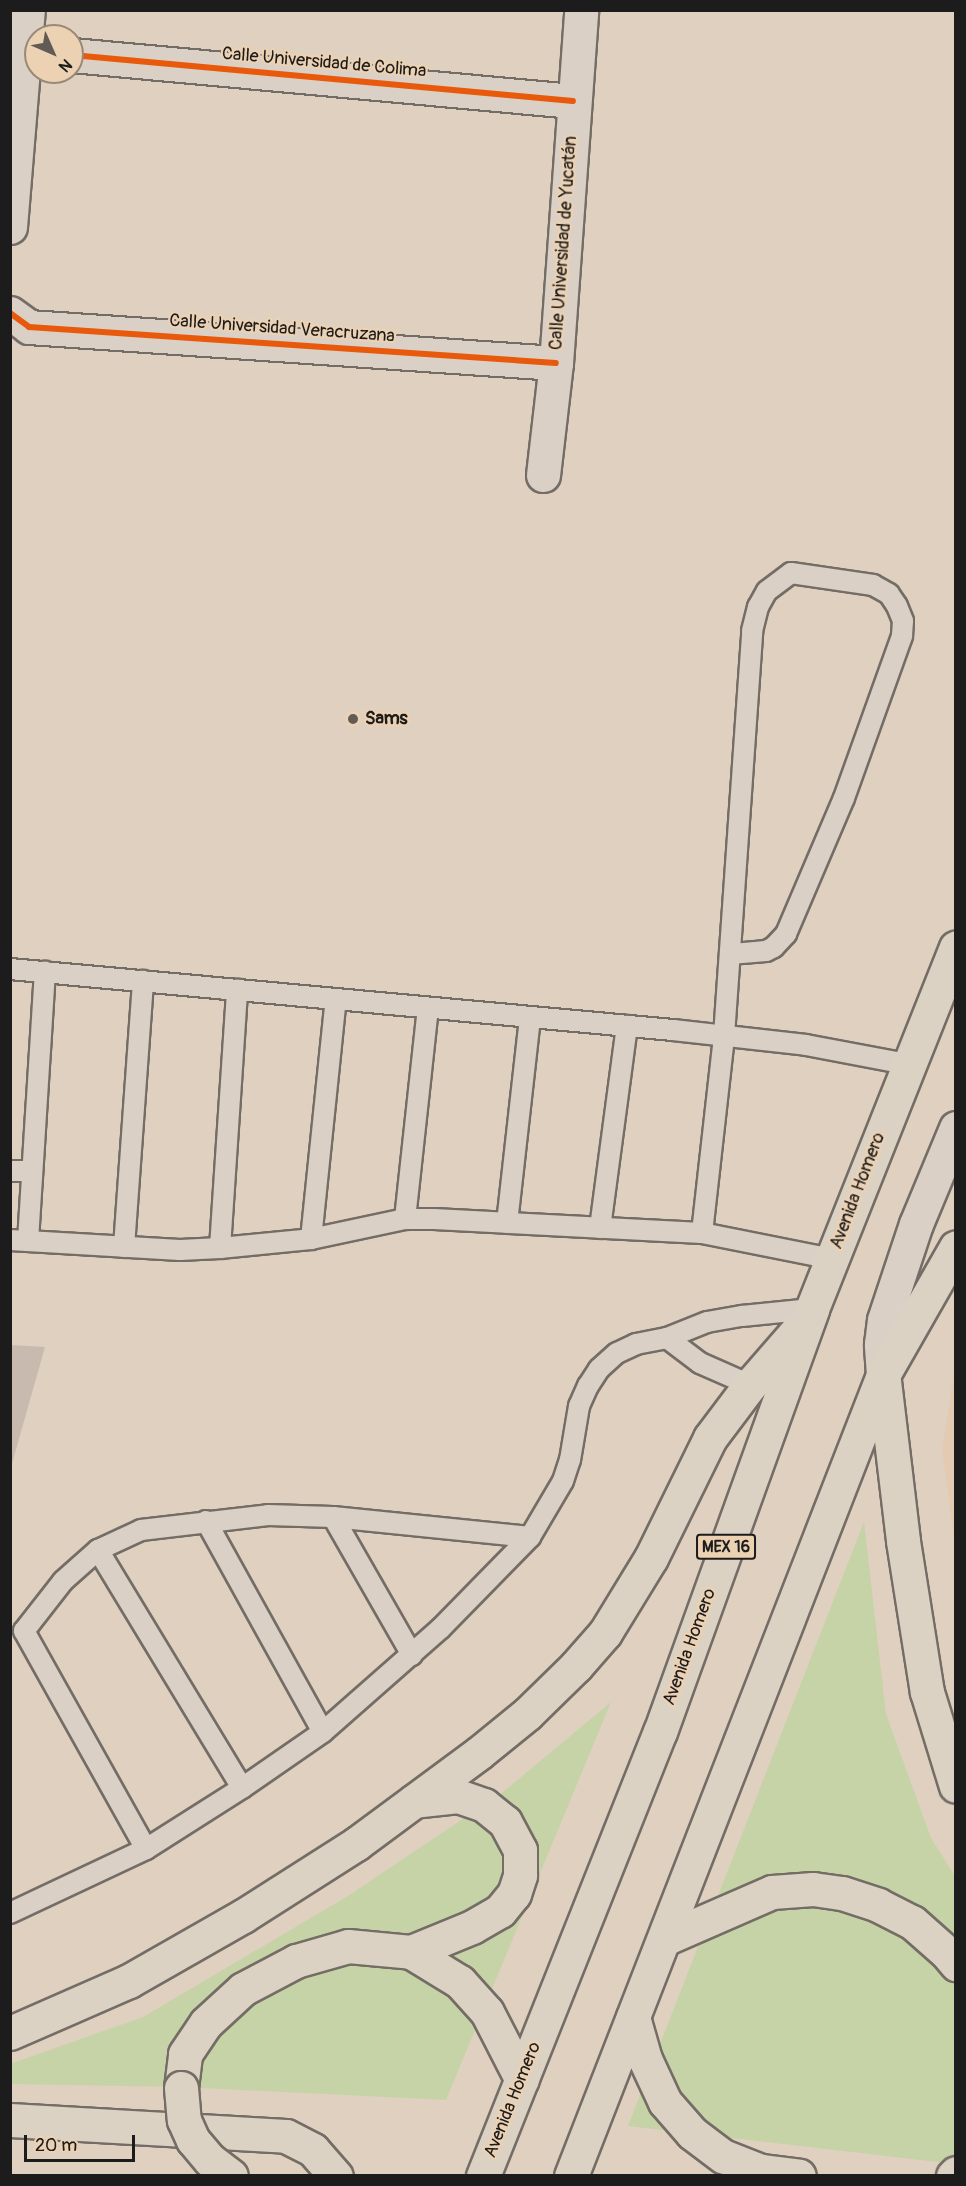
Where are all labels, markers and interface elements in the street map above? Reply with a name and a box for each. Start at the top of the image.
north arrow [24,24,84,84]
street label: Calle Universidad de Colima [221,43,427,83]
text: N [54,54,76,76]
street label: Calle Universidad de Yucatán [546,135,582,351]
street label: Calle Universidad Veracruzana [168,310,396,348]
place label: Sams [365,708,408,730]
marker: Sams [346,712,360,726]
street label: Avenida Homero [826,1130,890,1252]
road number: MEX 16 [696,1534,756,1560]
street label: Avenida Homero [659,1586,721,1708]
street label: Avenida Homero [480,2039,546,2161]
scale bar [27,2123,138,2161]
text: 20 m [35,2134,77,2157]

